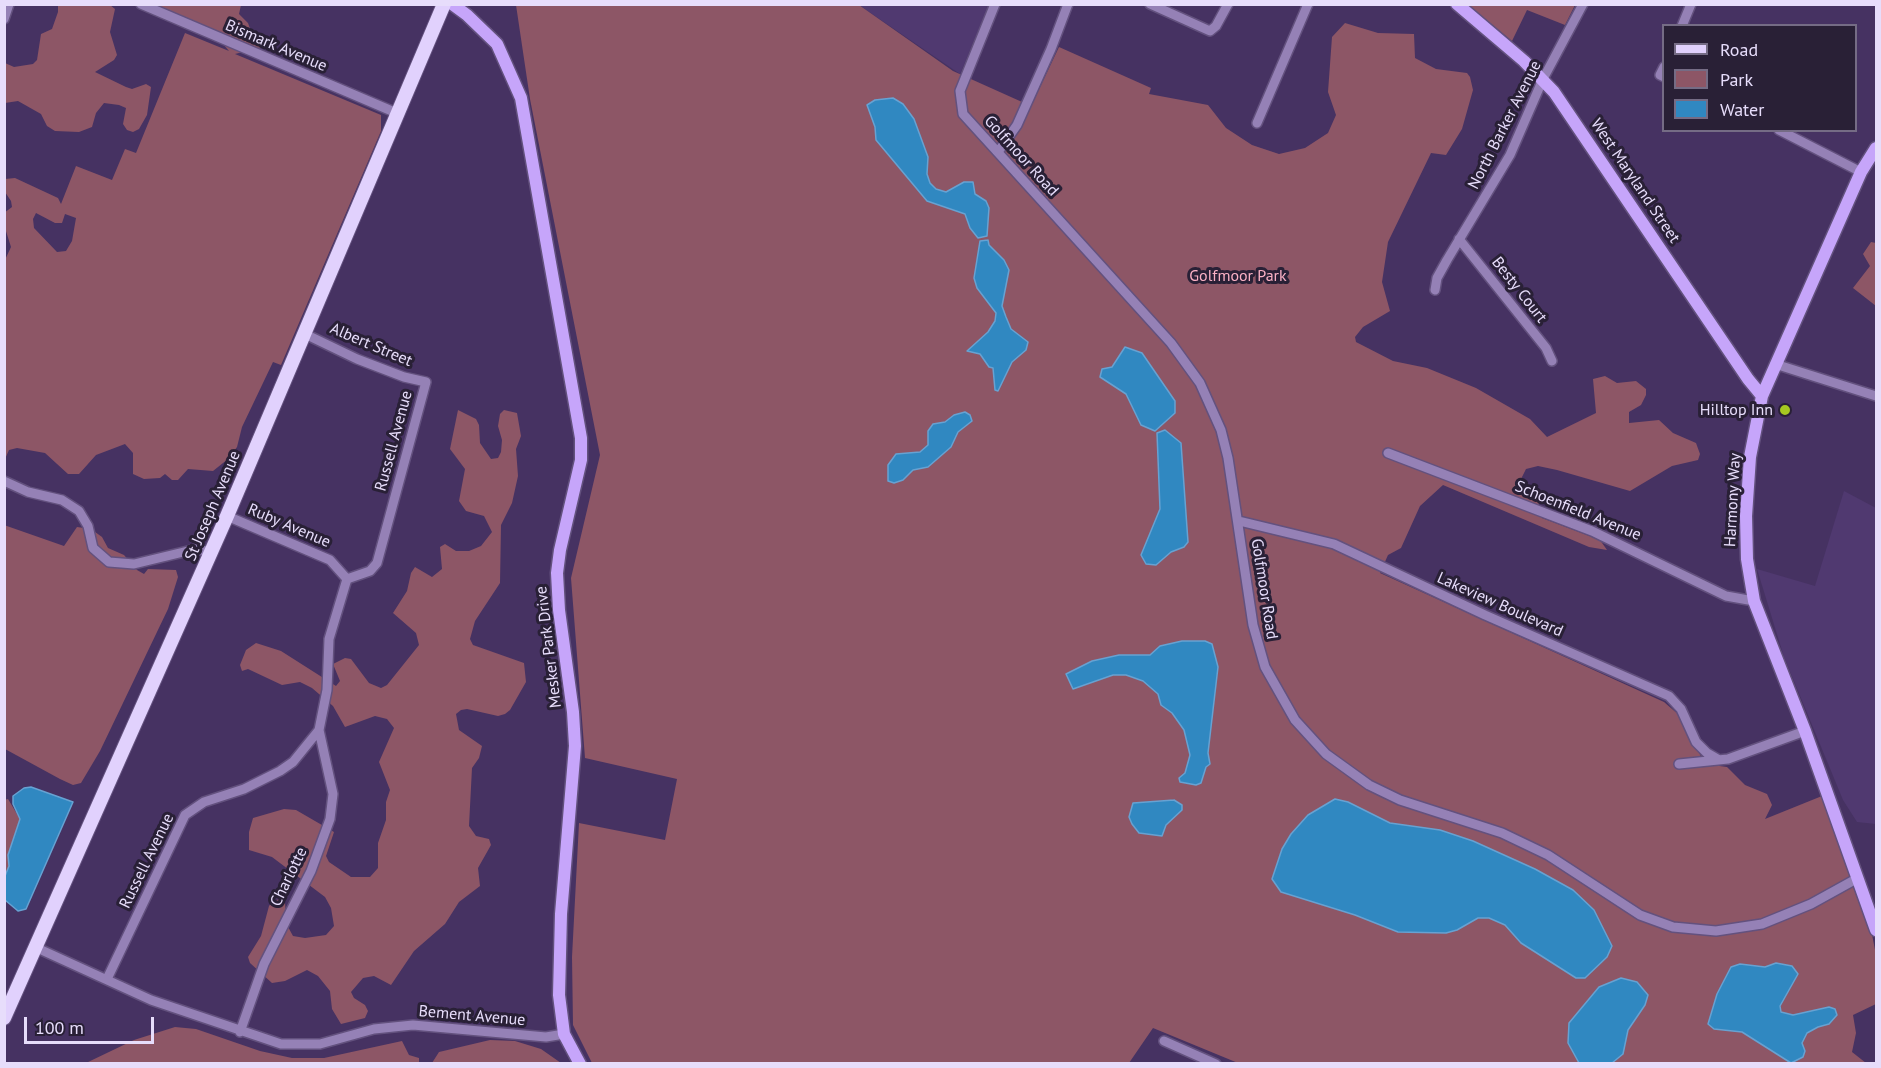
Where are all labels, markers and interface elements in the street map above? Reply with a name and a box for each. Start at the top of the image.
street label: Bismark Avenue [222,16,330,76]
legend [1662,24,1857,132]
text: Road [1720,38,1758,61]
street label: North Barker Avenue [1464,58,1546,192]
text: Park [1720,68,1753,91]
text: Water [1720,98,1764,121]
street label: Golfmoor Road [980,112,1062,200]
street label: West Maryland Street [1586,115,1684,247]
street label: Besty Court [1487,253,1551,327]
park label: Golfmoor Park [1189,266,1287,286]
street label: Albert Street [327,319,415,371]
street label: Russell Avenue [371,389,417,493]
place label: Hilltop Inn [1700,400,1773,420]
marker: Hilltop Inn [1778,403,1792,417]
street label: St Joseph Avenue [181,448,245,564]
street label: Harmony Way [1721,452,1745,548]
street label: Schoenfield Avenue [1512,477,1644,545]
street label: Ruby Avenue [245,500,333,552]
street label: Golfmoor Road [1247,537,1281,641]
street label: Lakeview Boulevard [1434,569,1566,641]
street label: Mesker Park Drive [532,585,566,709]
street label: Russell Avenue [116,810,178,912]
street label: Charlotte [266,844,312,910]
street label: Bement Avenue [418,1002,526,1030]
scale bar [27,1005,158,1043]
text: 100 m [35,1016,84,1039]

